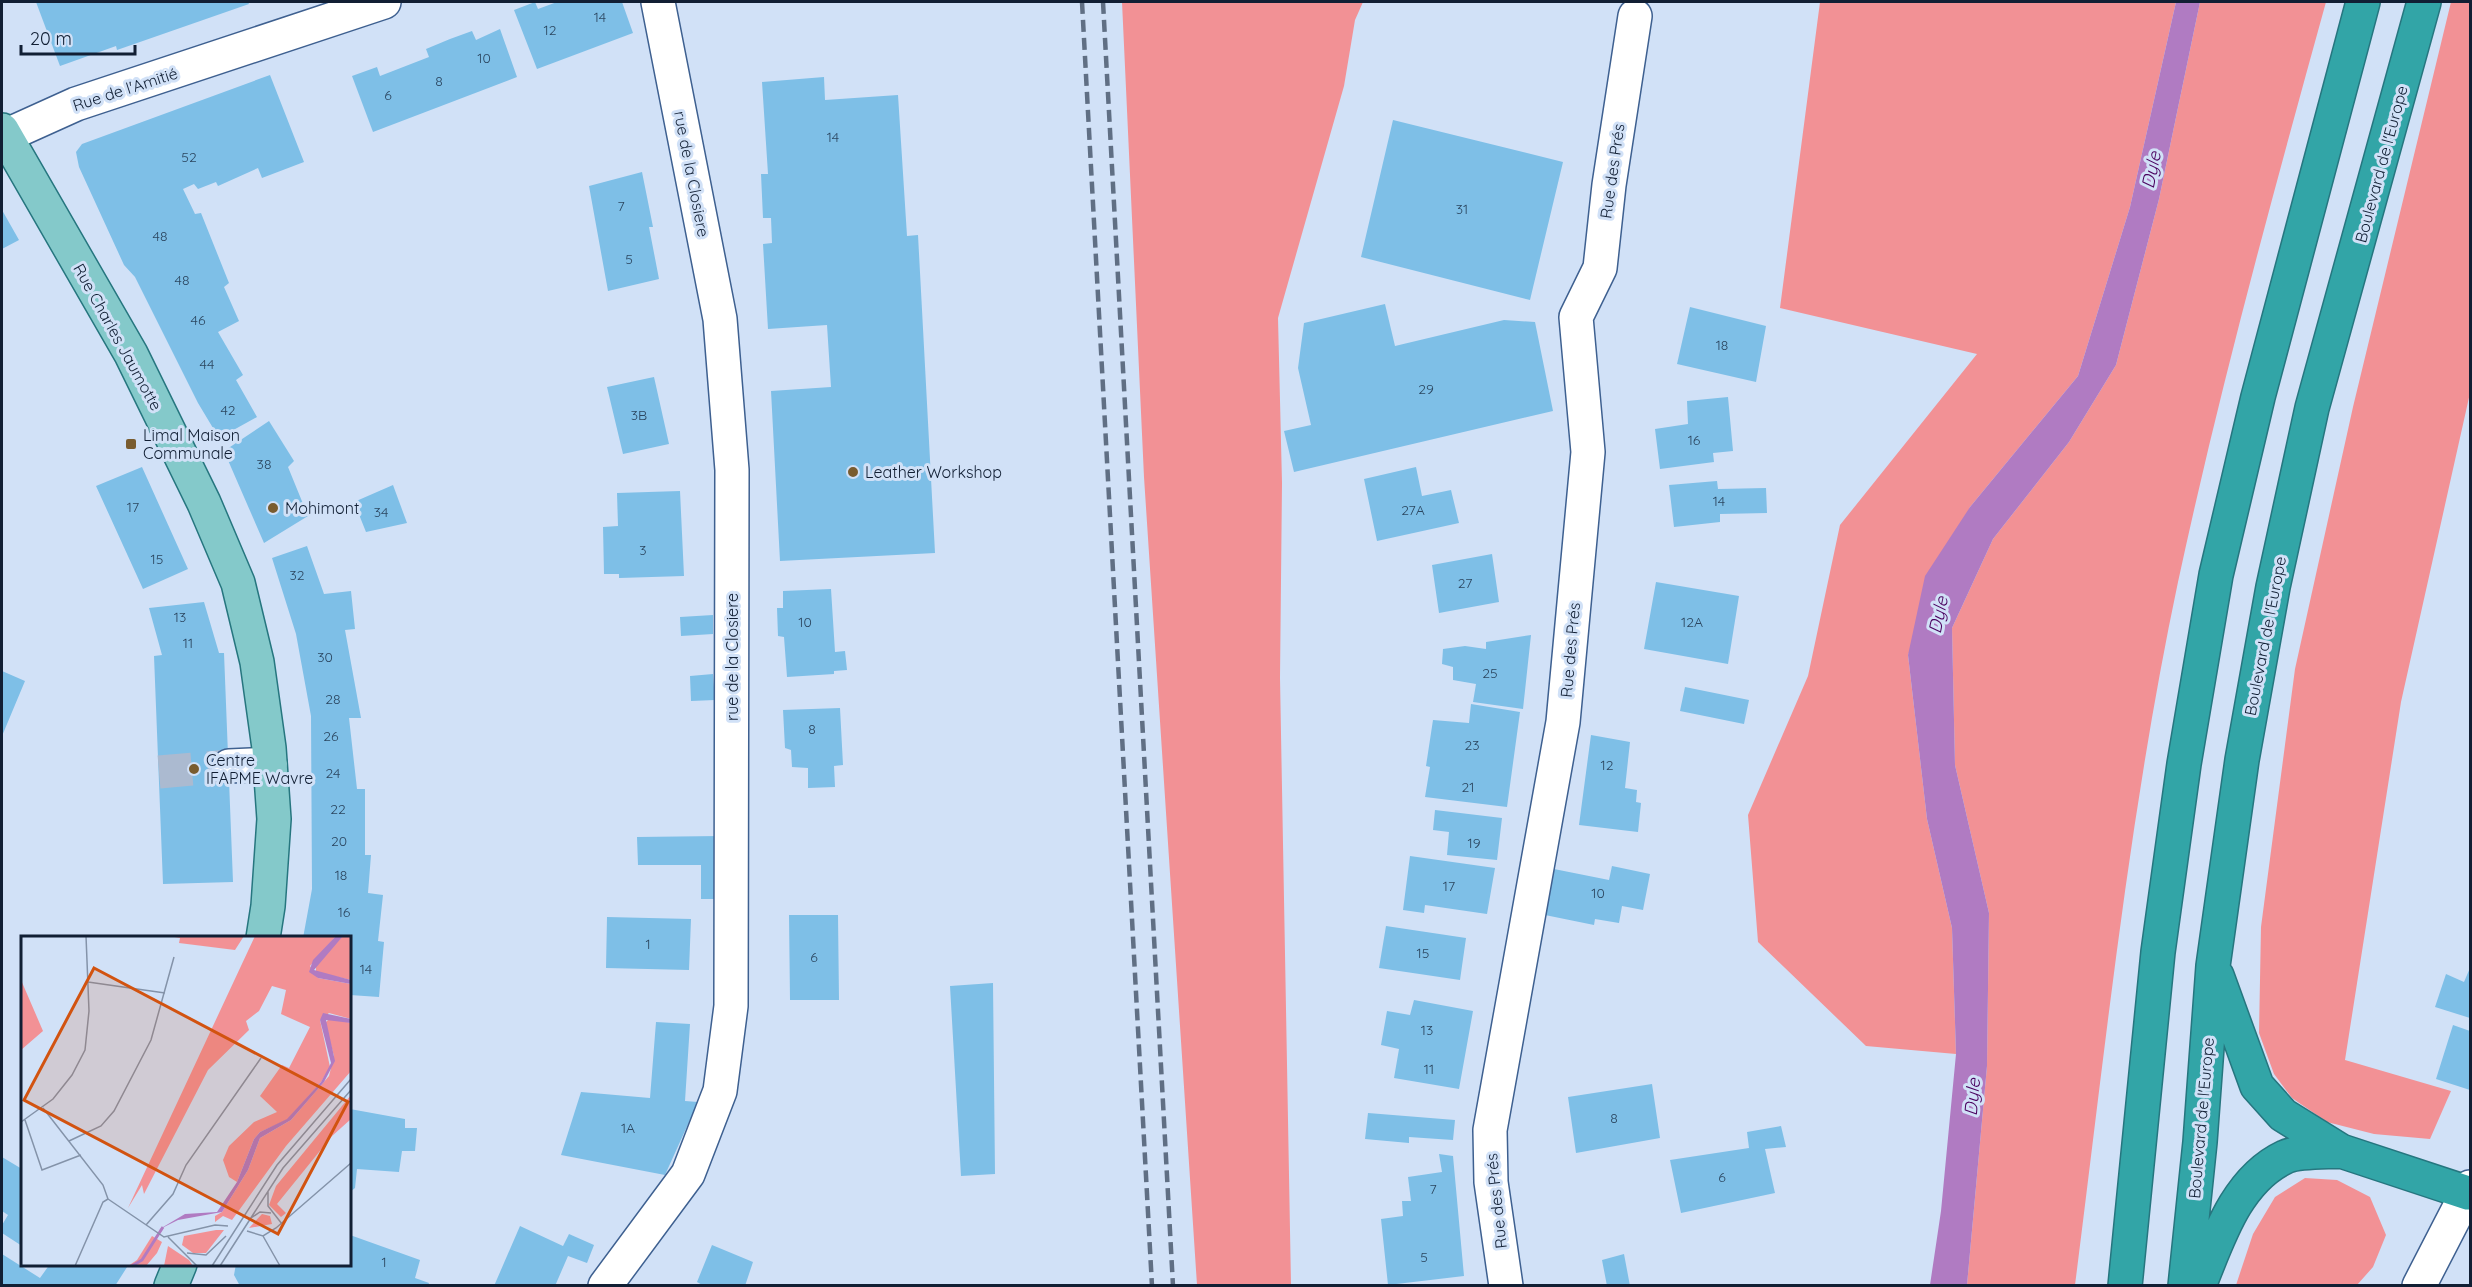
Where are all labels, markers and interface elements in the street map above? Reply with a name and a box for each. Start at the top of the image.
house number: 14 [594,8,606,26]
scale bar [21,18,135,56]
house number: 12 [544,21,557,39]
text: 20 m [30,27,72,50]
house number: 10 [477,49,491,67]
street label: Rue de l'Amitié [70,63,180,115]
house number: 8 [435,72,443,90]
street label: Boulevard de l'Europe [2350,83,2412,245]
house number: 6 [384,86,392,104]
street label: rue de la Closiere [670,109,714,239]
street label: Rue des Prés [1595,122,1629,220]
house number: 14 [827,128,839,146]
house number: 52 [181,148,197,166]
water label: Dyle [2136,149,2166,191]
house number: 7 [617,197,625,215]
house number: 31 [1456,200,1468,218]
house number: 48 [153,227,167,245]
house number: 5 [625,250,633,268]
street label: Rue Charles Jaumotte [69,260,167,414]
house number: 48 [175,271,189,289]
house number: 46 [191,311,206,329]
house number: 18 [1716,336,1728,354]
house number: 44 [200,355,214,373]
house number: 29 [1418,380,1434,398]
house number: 42 [220,401,236,419]
house number: 3B [631,406,647,424]
place label: Limal Maison Communale [143,425,240,463]
house number: 16 [1688,431,1701,449]
marker: Limal Maison Communale [124,437,138,451]
house number: 38 [257,455,271,473]
place label: Leather Workshop [865,462,1002,482]
marker: Leather Workshop [846,465,860,479]
house number: 14 [1713,492,1725,510]
house number: 17 [127,498,139,516]
place label: Mohimont [285,498,359,518]
marker: Mohimont [266,501,280,515]
house number: 27A [1401,501,1425,519]
house number: 34 [374,503,388,521]
house number: 3 [639,541,647,559]
house number: 15 [151,550,163,568]
street label: Boulevard de l'Europe [2240,555,2290,717]
house number: 32 [289,566,305,584]
house number: 27 [1458,574,1472,592]
street label: rue de la Closiere [722,593,742,721]
water label: Dyle [1923,594,1953,636]
street label: Rue des Prés [1556,602,1584,698]
house number: 13 [174,608,186,626]
house number: 10 [798,613,812,631]
house number: 12A [1681,613,1703,631]
house number: 11 [183,634,193,652]
house number: 30 [317,648,333,666]
house number: 25 [1482,664,1498,682]
house number: 28 [325,690,341,708]
house number: 8 [808,720,816,738]
house number: 26 [323,727,339,745]
house number: 23 [1464,736,1480,754]
place label: Centre IFAPME Wavre [206,750,313,788]
house number: 12 [1601,756,1614,774]
marker: Centre IFAPME Wavre [187,762,201,776]
house number: 24 [326,764,340,782]
house number: 21 [1462,778,1474,796]
house number: 22 [330,800,346,818]
house number: 20 [331,832,347,850]
house number: 19 [1468,834,1481,852]
house number: 18 [335,866,347,884]
house number: 17 [1443,877,1455,895]
house number: 10 [1591,884,1605,902]
house number: 16 [338,903,351,921]
house number: 1 [645,935,651,953]
inset map [21,936,351,1266]
house number: 15 [1417,944,1429,962]
house number: 6 [810,948,818,966]
house number: 14 [360,960,372,978]
house number: 13 [1421,1021,1433,1039]
street label: Boulevard de l'Europe [2184,1037,2218,1199]
house number: 11 [1424,1060,1434,1078]
water label: Dyle [1959,1077,1985,1117]
house number: 8 [1610,1109,1618,1127]
house number: 1A [621,1119,635,1137]
street label: Rue des Prés [1481,1152,1511,1250]
house number: 6 [1718,1168,1726,1186]
house number: 7 [1429,1180,1437,1198]
house number: 5 [1420,1248,1428,1266]
house number: 1 [381,1253,387,1271]

